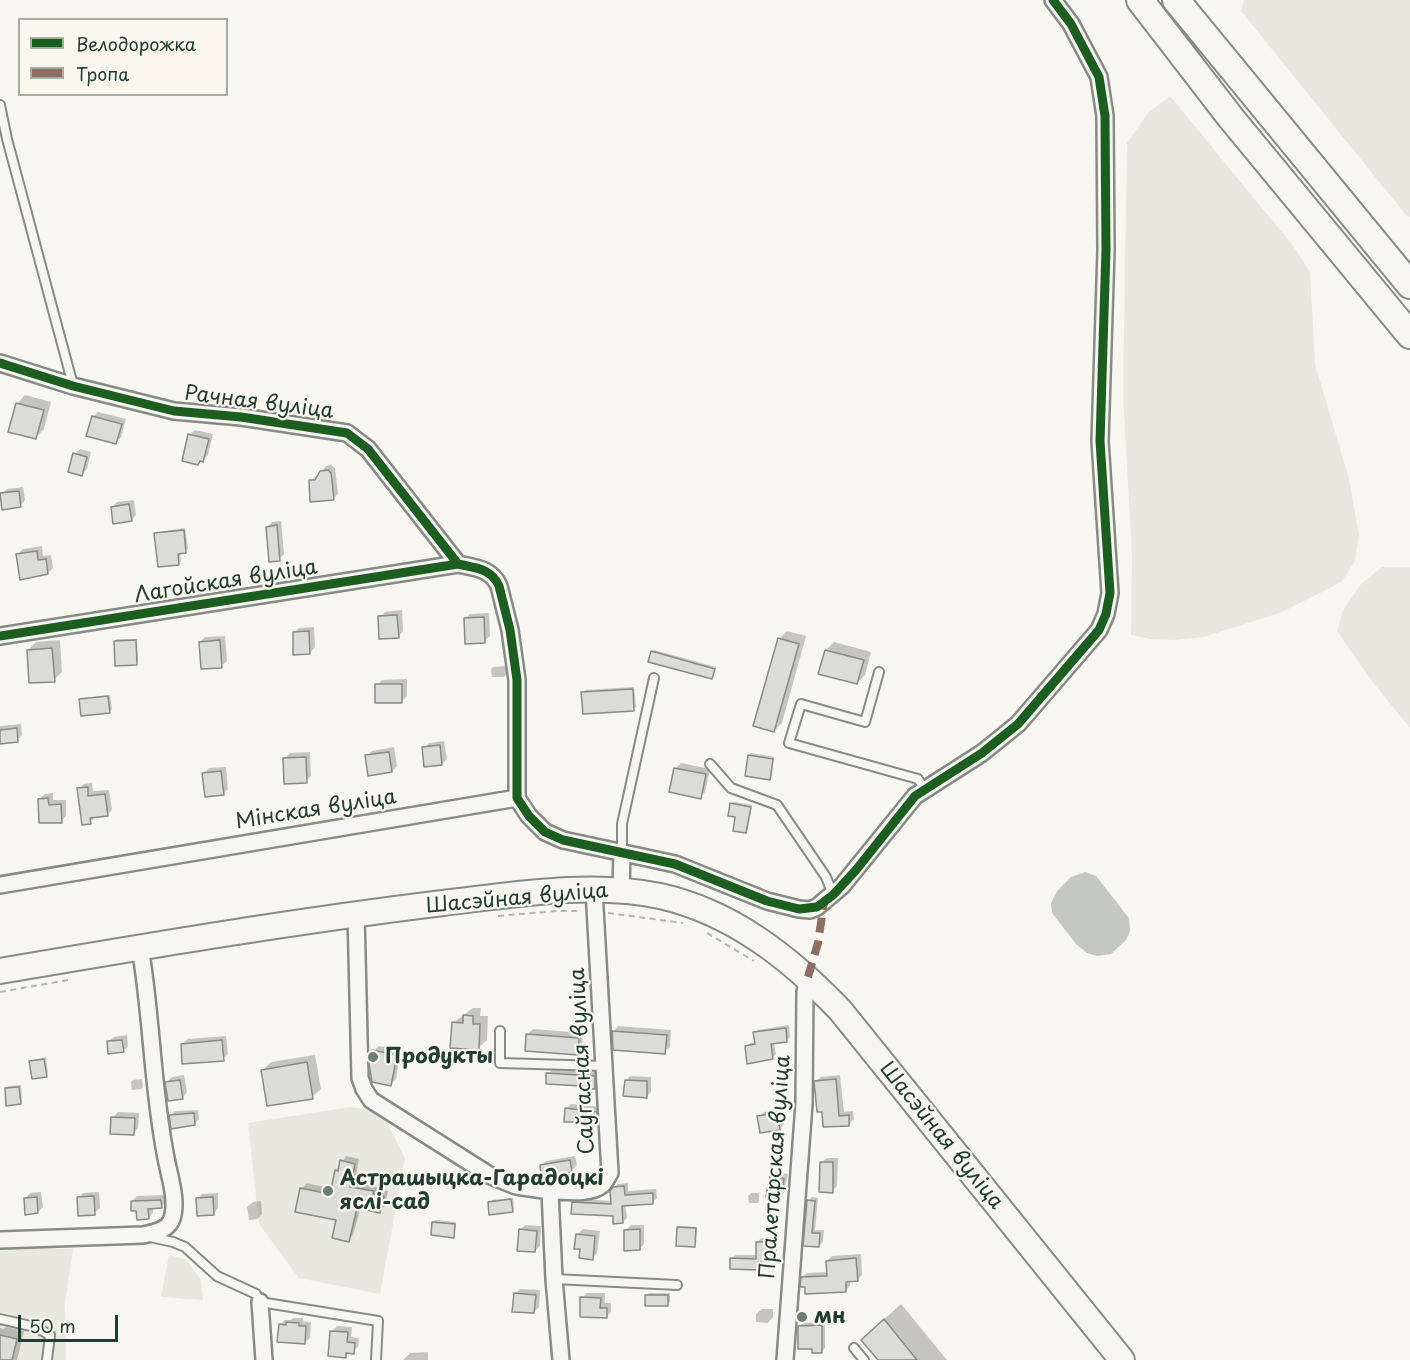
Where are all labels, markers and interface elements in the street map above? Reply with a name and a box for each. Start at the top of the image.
legend [18,18,228,96]
text: Велодорожка [76,30,196,57]
text: Тропа [76,60,129,87]
street label: Рачная вуліца [183,381,335,425]
street label: Лагойская вуліца [133,555,319,609]
street label: Мінская вуліца [234,785,398,835]
street label: Шасэйная вуліца [425,878,609,920]
street label: Саўгасная вуліца [566,967,600,1155]
place label: Продукты [385,1044,493,1070]
marker: Продукты [366,1050,380,1064]
street label: Пралетарская вуліца [756,1054,796,1280]
street label: Шасэйная вуліца [874,1057,1008,1215]
place label: Астрашыцка-Гарадоцкі яслі-сад [340,1166,604,1216]
marker: Астрашыцка-Гарадоцкі яслі-сад [321,1184,335,1198]
scale bar [21,1303,122,1341]
place label: мн [814,1304,846,1330]
marker: мн [795,1310,809,1324]
text: 50 m [29,1312,76,1339]

